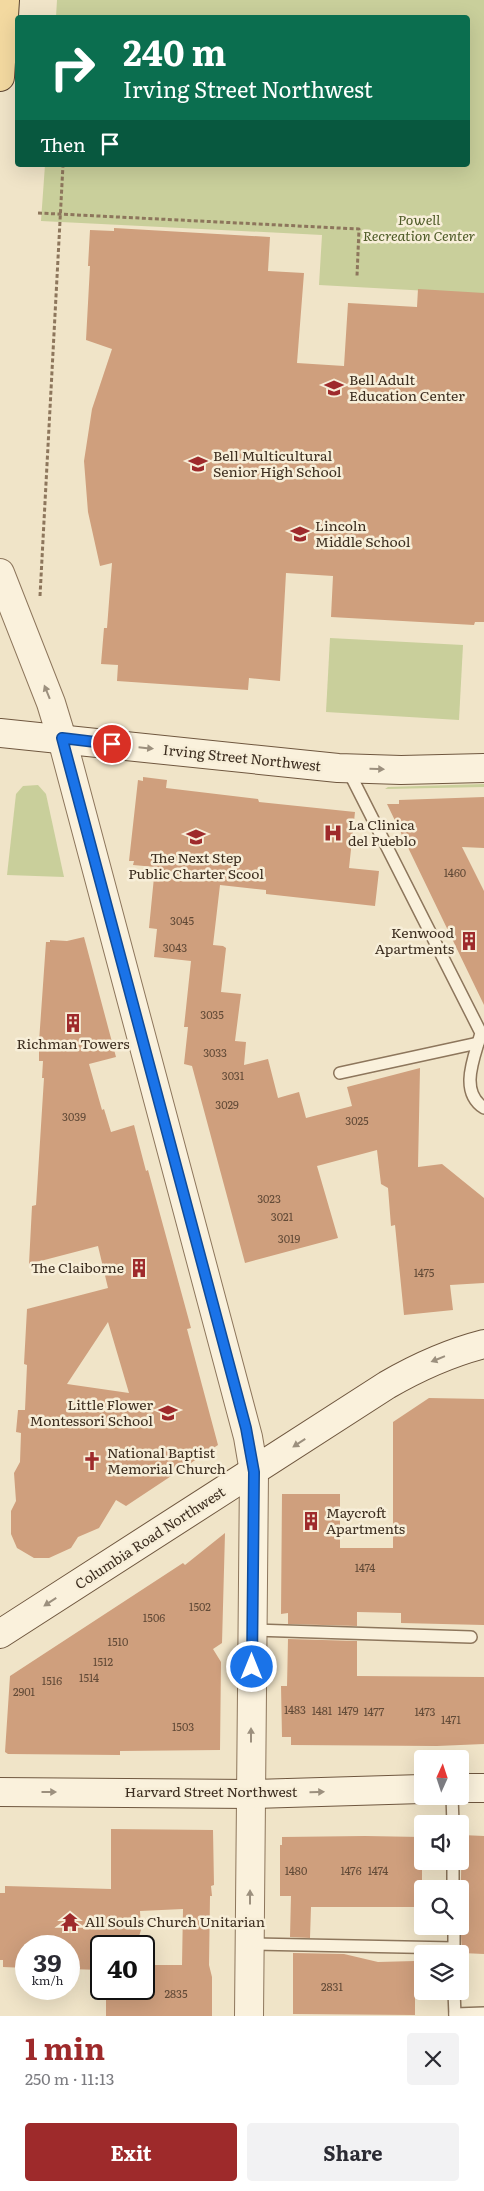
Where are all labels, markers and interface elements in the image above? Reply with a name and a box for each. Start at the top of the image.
text: 240 m [123,25,226,77]
icon: right [40,35,105,100]
text: Irving Street Northwest [123,72,373,105]
text: Then [40,130,86,158]
icon: arrive [96,130,124,158]
park label: Powell Recreation Center [363,209,476,245]
place label: Bell Adult Education Center [349,369,465,405]
school or university icon: Bell Adult Education Center [323,377,345,399]
place label: Bell Multicultural Senior High School [213,445,342,481]
school or university icon: Bell Multicultural Senior High School [187,453,209,475]
place label: Lincoln Middle School [315,515,411,551]
school or university icon: Lincoln Middle School [289,523,311,545]
one-way arrow [43,684,51,699]
pin [91,723,133,765]
icon: arrive [98,730,126,758]
street label: Irving Street Northwest [162,739,322,775]
one-way arrow [138,744,154,752]
one-way arrow [369,765,385,773]
place label: La Clinica del Pueblo [348,814,416,850]
hospital icon: La Clinica del Pueblo [322,822,344,844]
school or university icon: The Next Step Public Charter Scool [185,826,207,848]
place label: The Next Step Public Charter Scool [128,847,264,883]
house number: 1460 [444,864,466,880]
house number: 3045 [170,912,194,928]
place label: Kenwood Apartments [375,922,454,958]
building icon: Kenwood Apartments [458,930,480,952]
house number: 3043 [163,939,187,955]
house number: 3035 [200,1006,224,1022]
building icon: Richman Towers [62,1012,84,1034]
place label: Richman Towers [16,1033,130,1053]
house number: 3033 [203,1044,227,1060]
house number: 3031 [222,1067,245,1083]
house number: 3029 [215,1096,239,1112]
house number: 3039 [62,1108,86,1124]
house number: 3025 [345,1112,369,1128]
house number: 3023 [257,1190,281,1206]
house number: 3021 [271,1208,294,1224]
house number: 3019 [278,1230,301,1246]
place label: The Claiborne [31,1257,124,1277]
building icon: The Claiborne [128,1257,150,1279]
house number: 1475 [414,1264,435,1280]
one-way arrow [430,1356,445,1363]
place label: Little Flower Montessori School [30,1394,153,1430]
school or university icon: Little Flower Montessori School [157,1402,179,1424]
one-way arrow [292,1438,305,1447]
place label: National Baptist Memorial Church [107,1442,226,1478]
church icon: National Baptist Memorial Church [81,1450,103,1472]
street label: Columbia Road Northwest [70,1481,229,1593]
place label: Maycroft Apartments [326,1502,405,1538]
building icon: Maycroft Apartments [300,1510,322,1532]
house number: 1474 [355,1559,375,1575]
one-way arrow [44,1597,57,1607]
house number: 1502 [189,1598,211,1614]
house number: 1506 [143,1609,165,1625]
house number: 1510 [108,1633,128,1649]
position arrow [225,1640,277,1692]
house number: 1512 [93,1653,113,1669]
house number: 1514 [79,1669,99,1685]
house number: 1516 [42,1672,62,1688]
house number: 2901 [13,1683,36,1699]
house number: 1483 [284,1701,306,1717]
house number: 1481 [312,1702,333,1718]
house number: 1479 [337,1702,359,1718]
house number: 1477 [364,1703,385,1719]
house number: 1473 [414,1703,436,1719]
house number: 1471 [441,1711,461,1727]
house number: 1503 [172,1718,194,1734]
one-way arrow [247,1727,255,1743]
north arrow [414,1750,469,1805]
map controls [414,1750,469,2000]
street label: Harvard Street Northwest [125,1781,298,1801]
one-way arrow [41,1788,57,1796]
one-way arrow [309,1788,325,1796]
button: sound [414,1815,469,1870]
house number: 1480 [285,1862,307,1878]
house number: 1476 [340,1862,362,1878]
house number: 1474 [368,1862,388,1878]
button: search [414,1880,469,1935]
one-way arrow [246,1889,254,1905]
temple icon: All Souls Church Unitarian [59,1911,81,1933]
place label: All Souls Church Unitarian [85,1911,265,1931]
speed limit sign: 40 [90,1935,155,2000]
text: 39 [33,1943,62,1980]
button: layers [414,1945,469,2000]
text: km/h [32,1971,63,1989]
house number: 2831 [321,1978,344,1994]
house number: 2835 [164,1985,188,2001]
text: 1 min [25,2025,105,2069]
button: close [407,2033,459,2085]
text: 250 m · 11:13 [25,2066,114,2090]
button: Exit [25,2123,237,2181]
button: Share [247,2123,459,2181]

